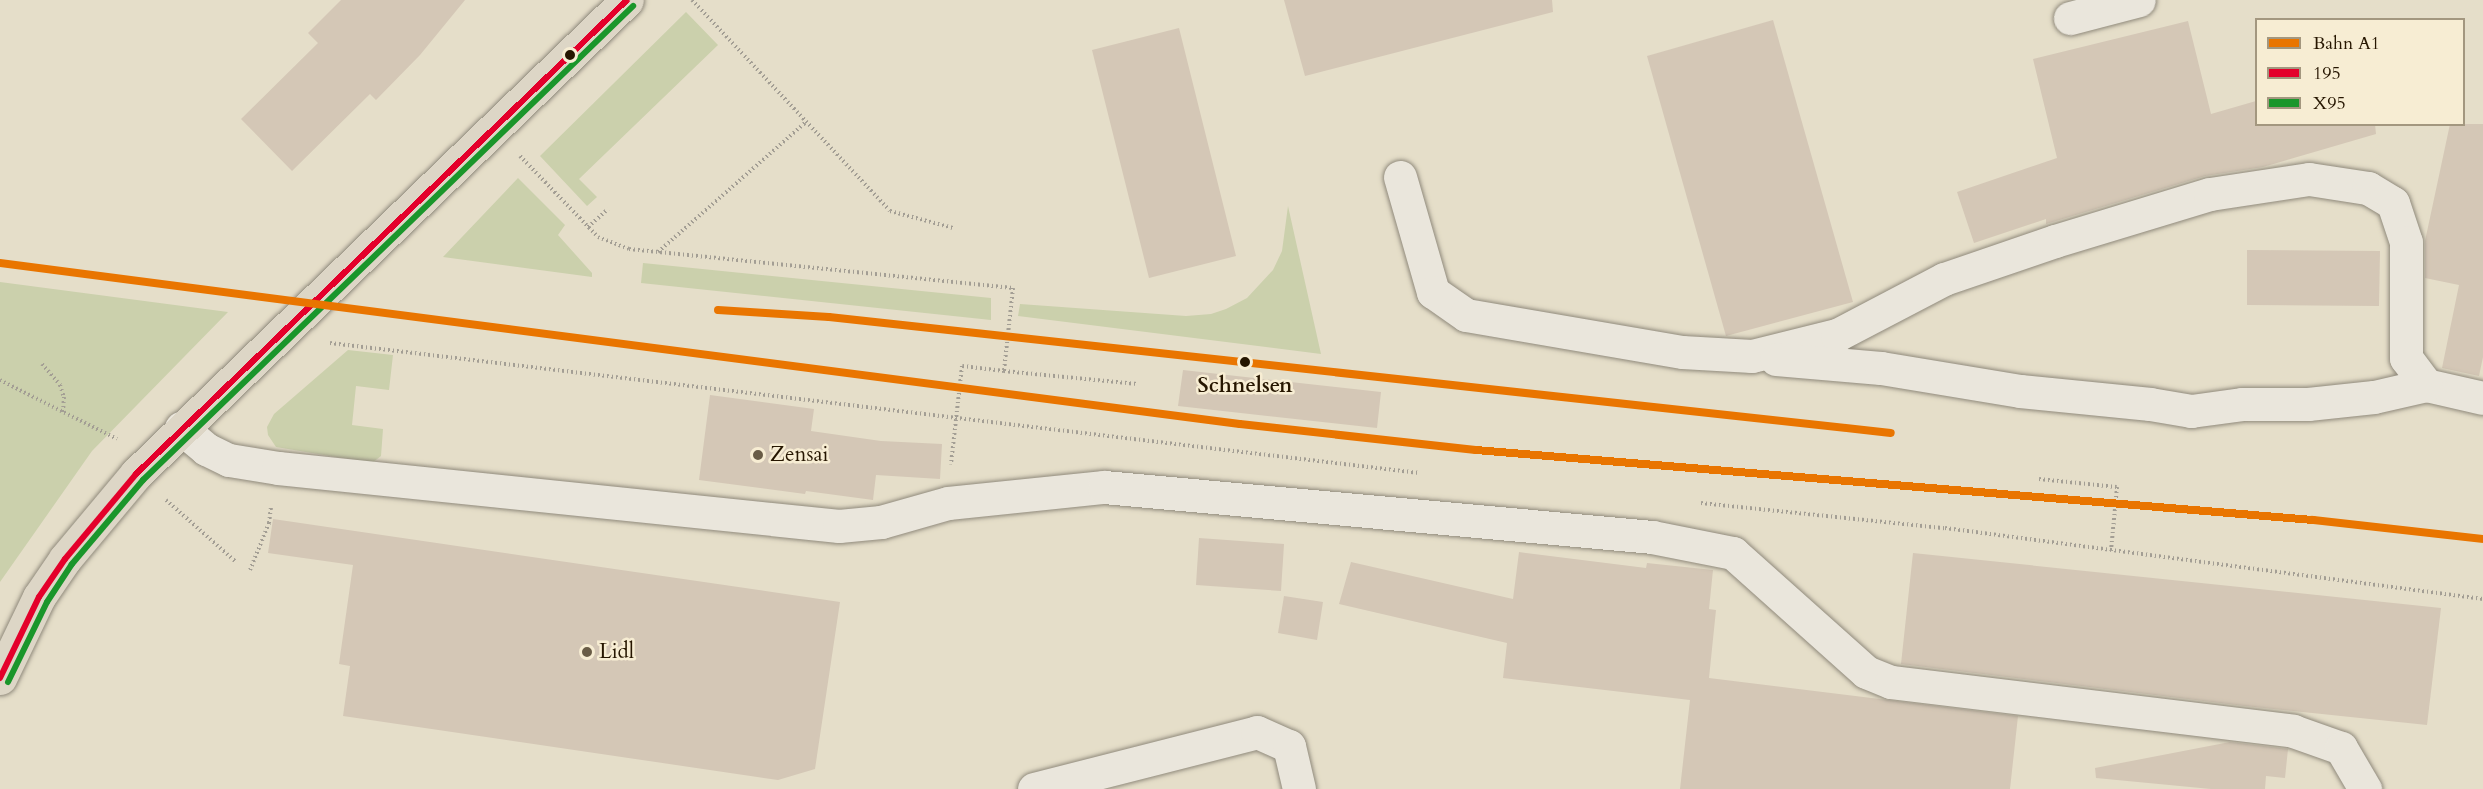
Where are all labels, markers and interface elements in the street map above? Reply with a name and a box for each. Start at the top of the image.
legend [2255,18,2465,126]
text: Bahn A1 [2313,31,2380,56]
unlabelled marker [564,49,576,61]
text: 195 [2313,61,2341,86]
text: X95 [2313,91,2346,116]
marker: Schnelsen [1236,353,1254,371]
place label: Schnelsen [1198,373,1292,399]
place label: Zensai [770,442,828,468]
marker: Zensai [751,448,765,462]
place label: Lidl [599,639,634,665]
marker: Lidl [580,645,594,659]

